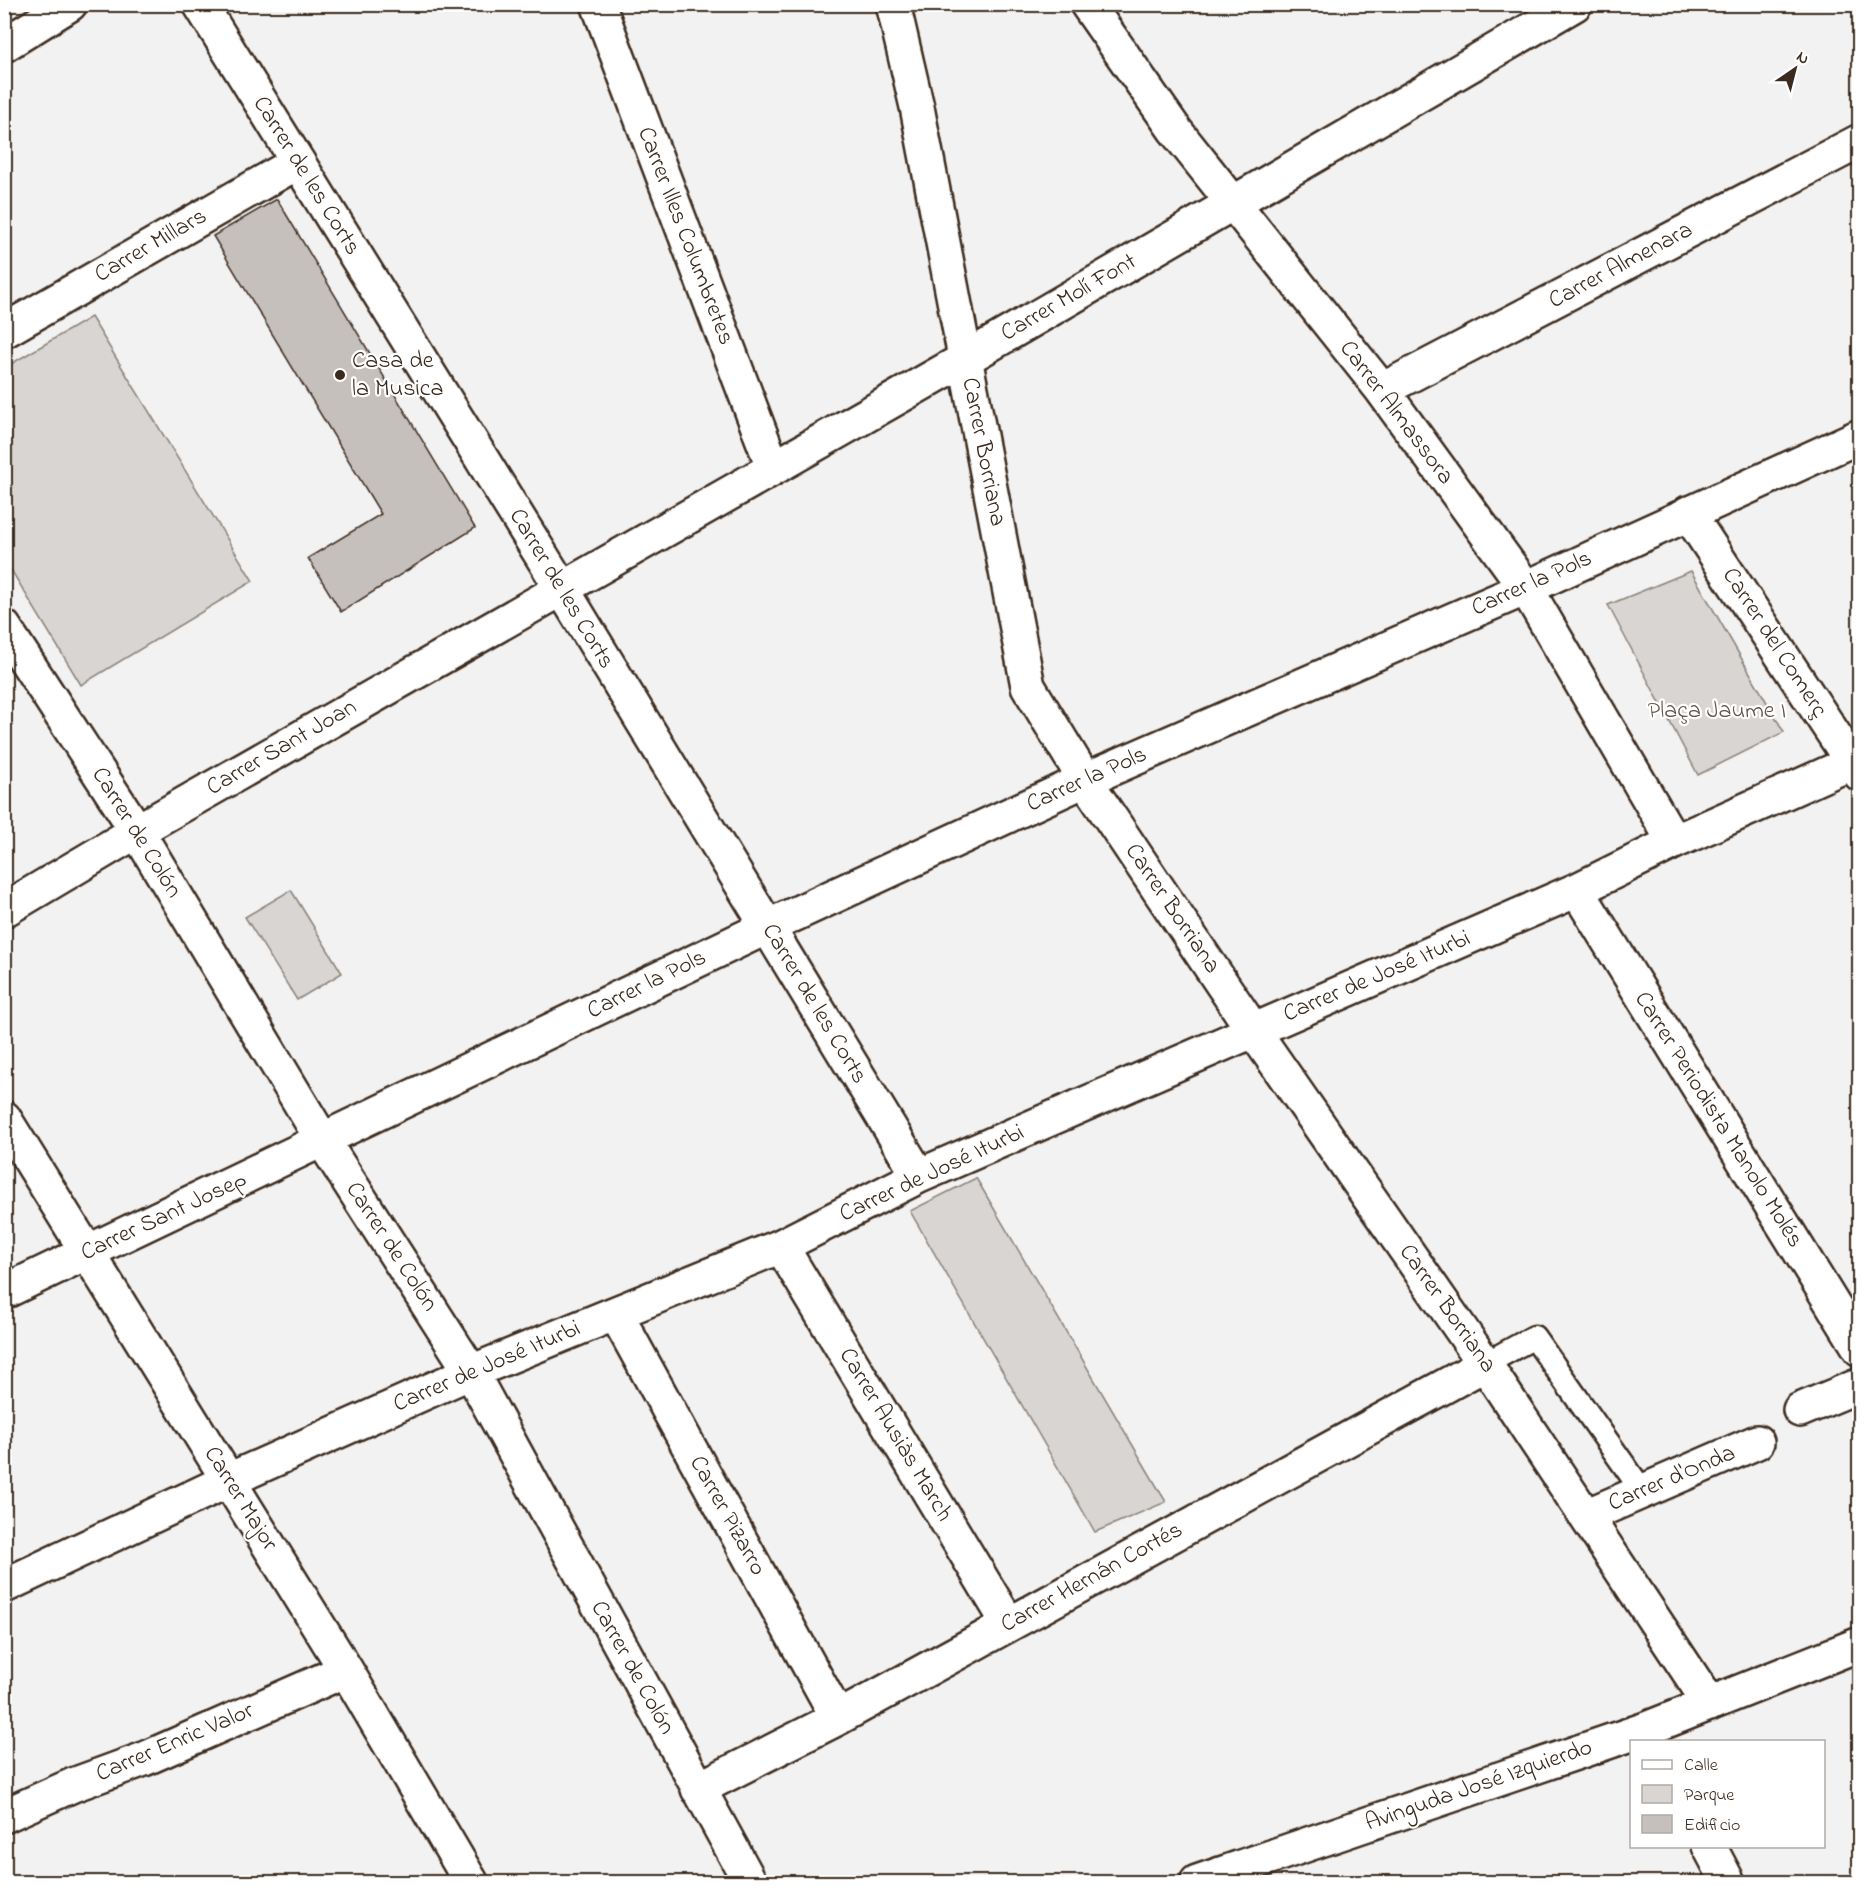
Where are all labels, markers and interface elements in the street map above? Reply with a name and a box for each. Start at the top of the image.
north arrow [1765,39,1825,99]
text: N [1791,45,1814,71]
street label: Carrer de les Corts [243,90,369,262]
street label: Carrer Illes Columbretes [627,122,743,350]
street label: Carrer Millars [88,200,214,292]
street label: Carrer Almenara [1543,213,1699,319]
street label: Carrer Molí Font [995,245,1143,351]
street label: Carrer Almassora [1330,333,1462,493]
place label: Casa de la Musica [352,344,443,407]
marker: Casa de la Musica [333,368,347,382]
street label: Carrer Borriana [951,375,1015,529]
street label: Carrer de les Corts [499,502,623,676]
street label: Carrer la Pols [1466,542,1598,626]
street label: Carrer del Comerç [1712,561,1836,725]
street label: Carrer Sant Joan [200,691,364,805]
park label: Plaça Jaume I [1648,694,1786,729]
street label: Carrer la Pols [1021,738,1153,822]
street label: Carrer de Colón [82,761,190,905]
street label: Carrer Borriana [1115,837,1229,981]
street label: Carrer de les Corts [752,917,876,1091]
street label: Carrer de José Iturbi [1278,922,1476,1032]
street label: Carrer la Pols [582,941,712,1029]
street label: Carrer Periodista Manolo Molés [1625,985,1811,1255]
street label: Carrer de José Iturbi [834,1116,1030,1232]
street label: Carrer Sant Josep [75,1163,253,1271]
street label: Carrer de Colón [336,1175,446,1319]
street label: Carrer Borriana [1389,1237,1505,1381]
street label: Carrer de José Iturbi [388,1312,586,1422]
street label: Carrer Ausiàs March [829,1341,961,1529]
street label: Carrer d'Onda [1603,1436,1741,1522]
street label: Carrer Major [194,1440,286,1559]
street label: Carrer Pizarro [680,1450,774,1582]
street label: Carrer Hernán Cortés [995,1513,1189,1643]
street label: Carrer de Colón [581,1594,683,1742]
street label: Carrer Enric Valor [91,1694,260,1792]
street label: Avinguda José Izquierdo [1361,1731,1597,1841]
legend [1630,1740,1825,1848]
text: Calle [1684,1753,1719,1779]
text: Parque [1684,1783,1735,1809]
text: Edificio [1684,1813,1740,1839]

